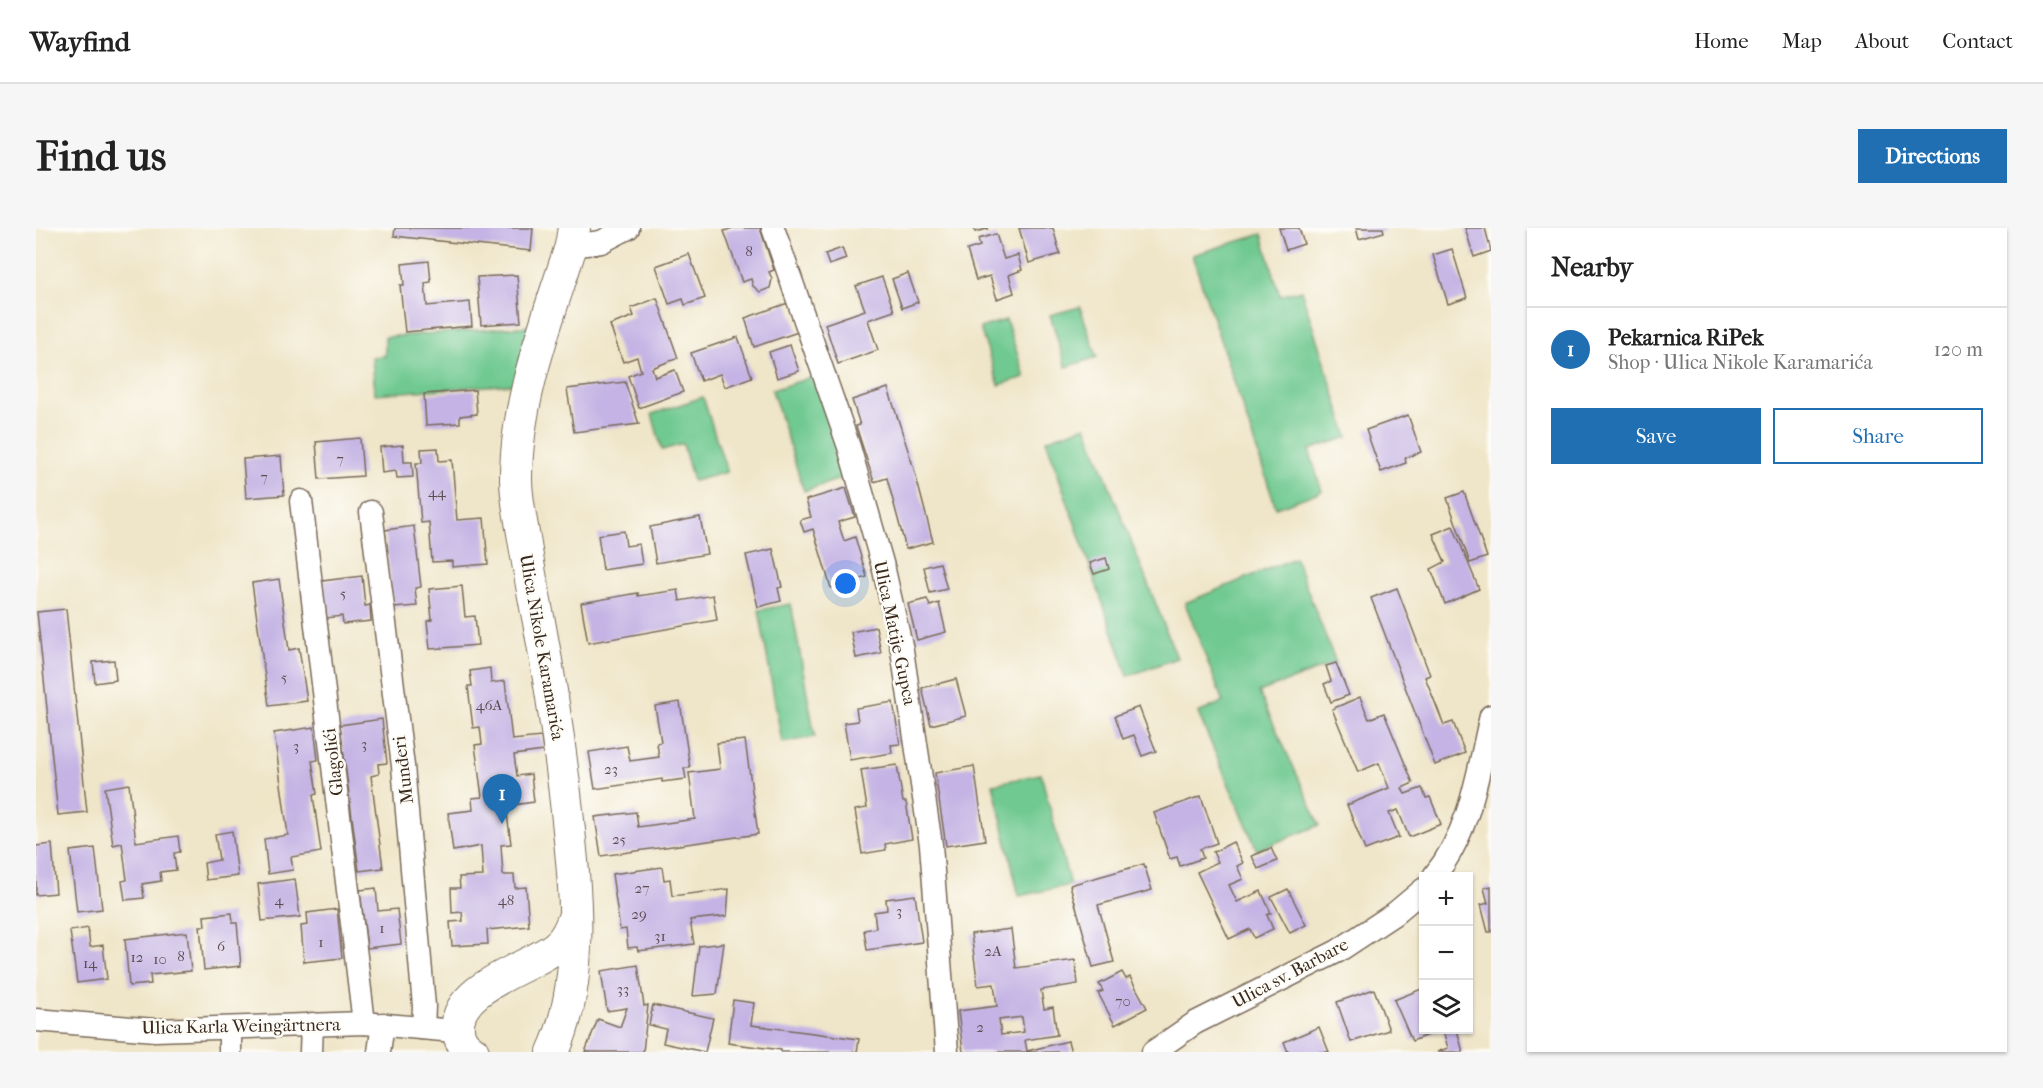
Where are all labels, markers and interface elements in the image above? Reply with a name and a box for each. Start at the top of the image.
text: Wayfind [30,25,130,58]
text: Home [1694,29,1749,53]
text: Map [1782,29,1822,53]
text: About [1855,29,1909,53]
text: Contact [1942,29,2013,53]
button: Directions [1858,129,2007,183]
text: Find us [36,132,166,181]
house number: 8 [745,242,753,260]
text: Nearby [1551,252,1633,283]
text: Pekarnica RiPek [1608,325,1763,351]
text: 1 [1567,338,1574,361]
text: 120 m [1934,338,1983,361]
text: Shop · Ulica Nikole Karamarića [1608,351,1873,374]
button: Save [1551,408,1761,464]
button: Share [1773,408,1983,464]
house number: 7 [336,450,344,468]
house number: 7 [260,468,268,486]
house number: 44 [428,483,447,501]
street label: Ulica Nikole Karamarića [515,552,568,742]
street label: Ulica Matije Gupca [869,559,920,708]
your location [831,569,860,598]
house number: 5 [340,584,346,602]
house number: 5 [281,668,287,686]
house number: 46A [476,696,503,714]
street label: Glagolići [319,726,348,797]
street label: Munđeri [389,734,418,805]
house number: 3 [361,735,367,753]
house number: 3 [293,737,299,755]
house number: 23 [604,760,618,778]
pin: 1 [482,774,522,824]
house number: 25 [612,830,626,848]
map controls [1419,872,1473,1034]
button: + [1419,872,1473,926]
house number: 27 [635,879,649,897]
house number: 4 [275,891,285,909]
house number: 48 [498,891,514,909]
house number: 3 [896,902,902,920]
house number: 29 [631,905,647,923]
house number: 1 [379,919,385,937]
button: − [1419,926,1473,980]
house number: 31 [654,927,666,945]
house number: 1 [318,933,324,951]
street label: Ulica sv. Barbare [1229,934,1352,1013]
house number: 6 [217,937,226,955]
house number: 2A [984,942,1002,960]
house number: 8 [177,947,185,965]
house number: 12 [130,948,144,966]
house number: 10 [153,950,167,968]
house number: 14 [83,954,98,972]
house number: 33 [617,980,629,998]
button: layers [1419,980,1473,1034]
house number: 70 [1115,992,1131,1010]
street label: Ulica Karla Weingärtnera [141,1014,341,1039]
house number: 2 [976,1018,984,1036]

